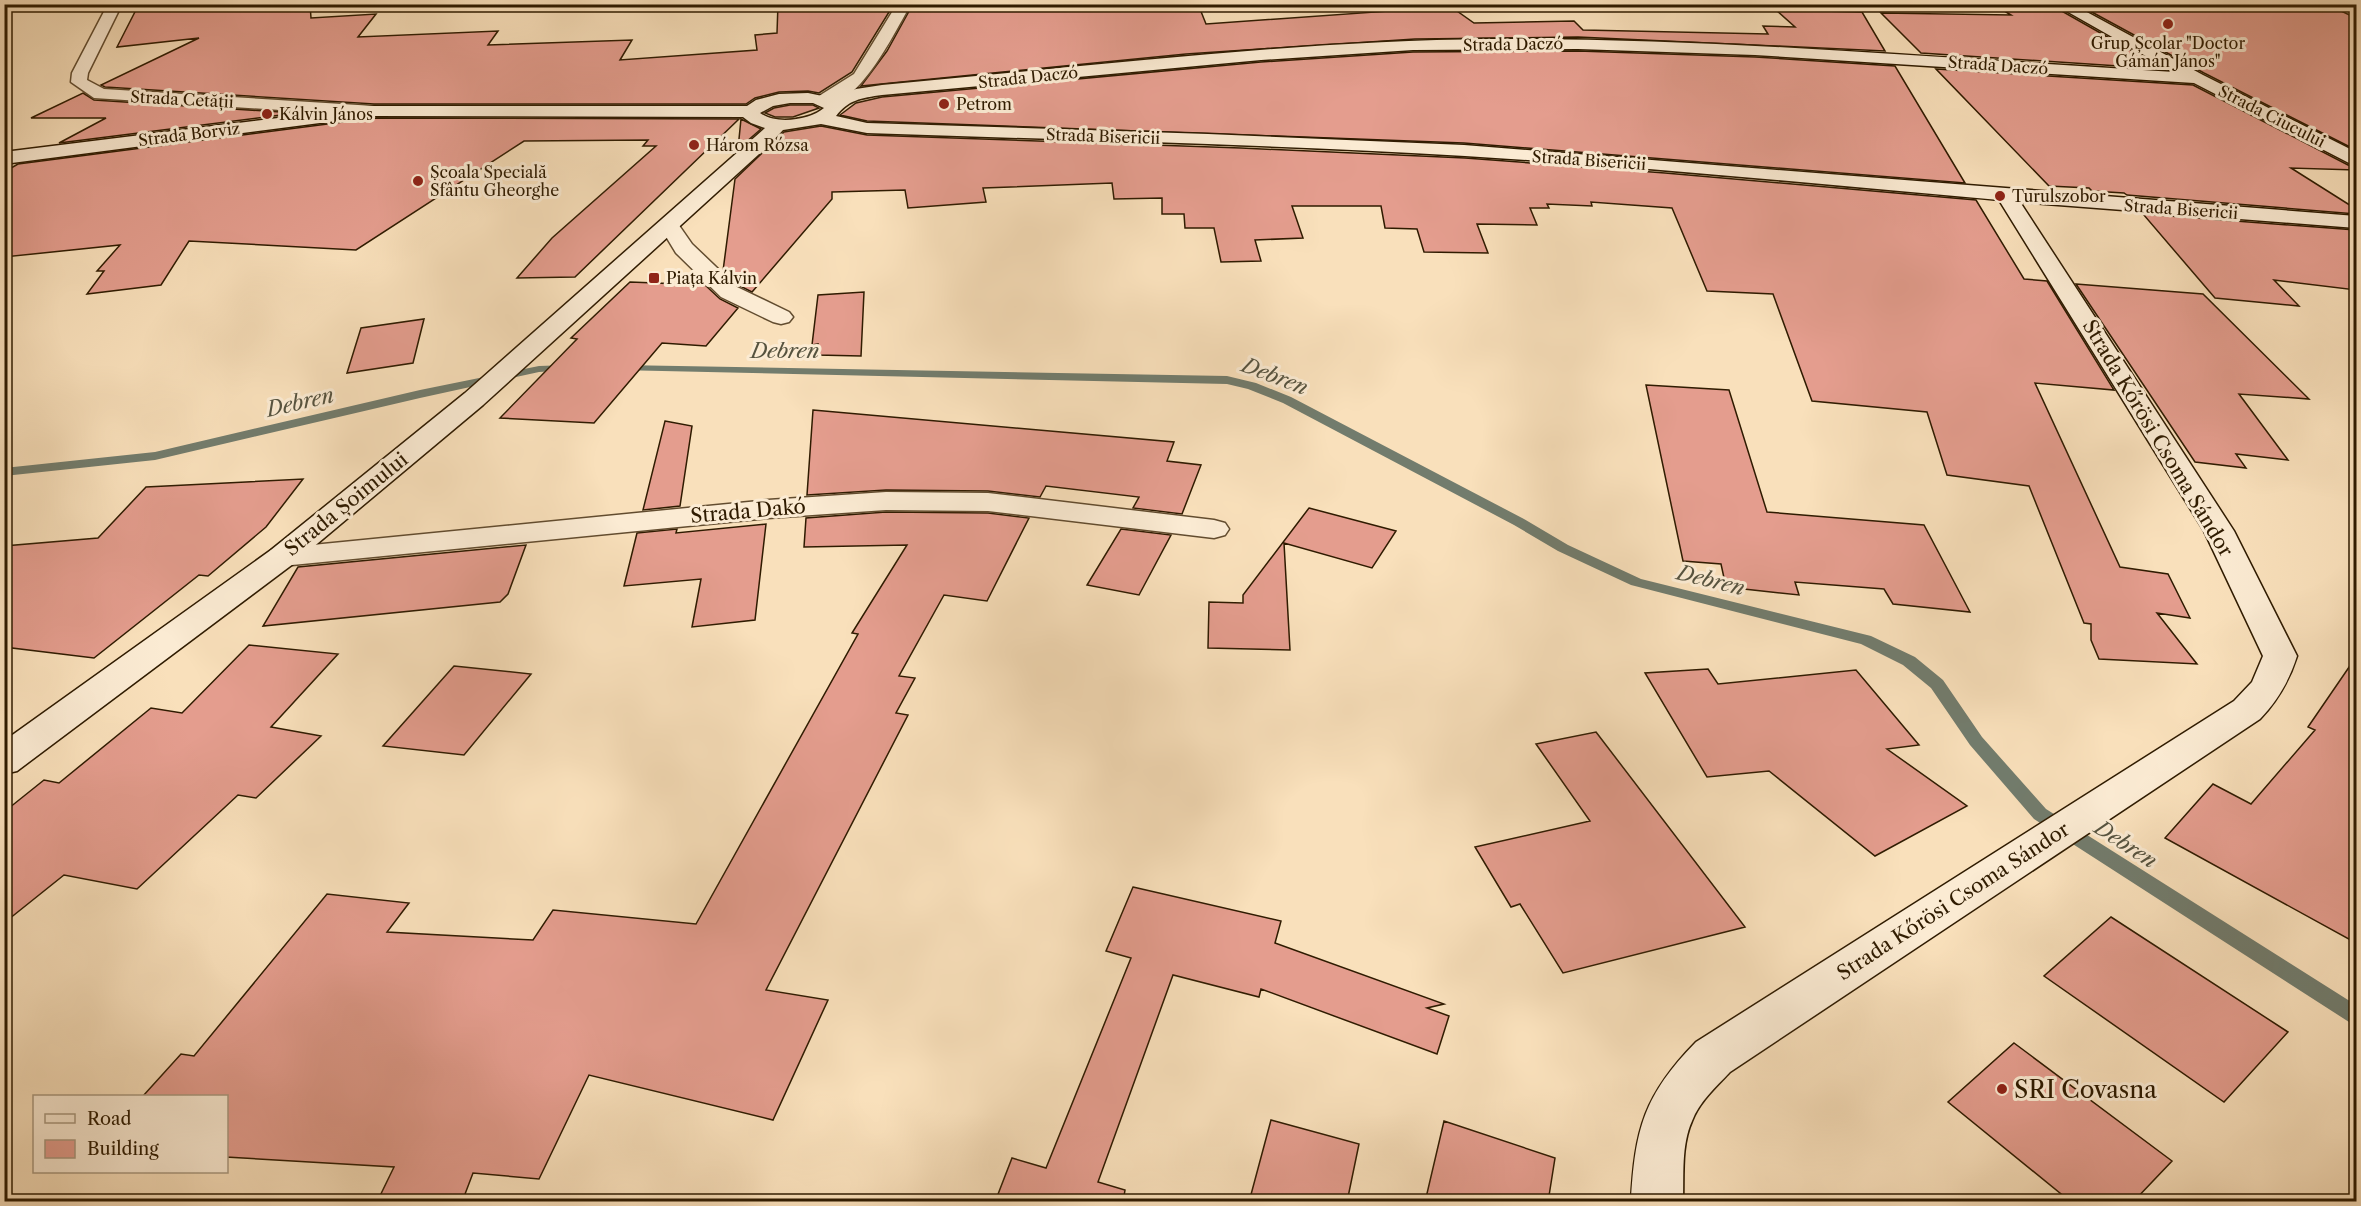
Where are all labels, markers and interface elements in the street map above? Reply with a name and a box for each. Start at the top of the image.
marker: Grup Școlar "Doctor Gámán János" [2161,17,2175,31]
street label: Strada Daczó [1463,33,1564,55]
place label: Grup Școlar "Doctor Gámán János" [2091,33,2245,71]
street label: Strada Daczó [1947,52,2049,78]
street label: Strada Daczó [977,62,1079,92]
street label: Strada Ciucului [2215,80,2329,152]
street label: Strada Cetății [130,86,234,112]
place label: Petrom [956,94,1012,114]
marker: Petrom [937,97,951,111]
place label: Kálvin János [279,104,373,124]
marker: Kálvin János [260,107,274,121]
street label: Strada Borviz [137,118,241,150]
street label: Strada Bisericii [1046,124,1161,148]
place label: Három Rózsa [706,135,809,155]
marker: Három Rózsa [687,138,701,152]
street label: Strada Bisericii [1531,146,1647,174]
place label: Școala Specială Sfântu Gheorghe [430,162,559,200]
marker: Școala Specială Sfântu Gheorghe [411,174,425,188]
place label: Turulszobor [2012,186,2106,206]
marker: Turulszobor [1993,189,2007,203]
street label: Strada Bisericii [2123,195,2239,223]
place label: Piața Kálvin [666,268,757,288]
marker: Piața Kálvin [647,271,661,285]
street label: Strada Kőrösi Csoma Sándor [2078,315,2239,561]
water label: Debren [749,338,819,363]
water label: Debren [1237,351,1312,400]
water label: Debren [262,382,336,422]
street label: Strada Șoimului [280,447,412,561]
street label: Strada Dakó [689,494,807,528]
water label: Debren [1673,559,1747,600]
water label: Debren [2089,814,2162,873]
street label: Strada Kőrösi Csoma Sándor [1832,817,2074,985]
place label: SRI Covasna [2014,1075,2157,1104]
marker: SRI Covasna [1995,1082,2009,1096]
legend [33,1095,228,1173]
text: Road [87,1108,132,1130]
text: Building [87,1138,159,1160]

